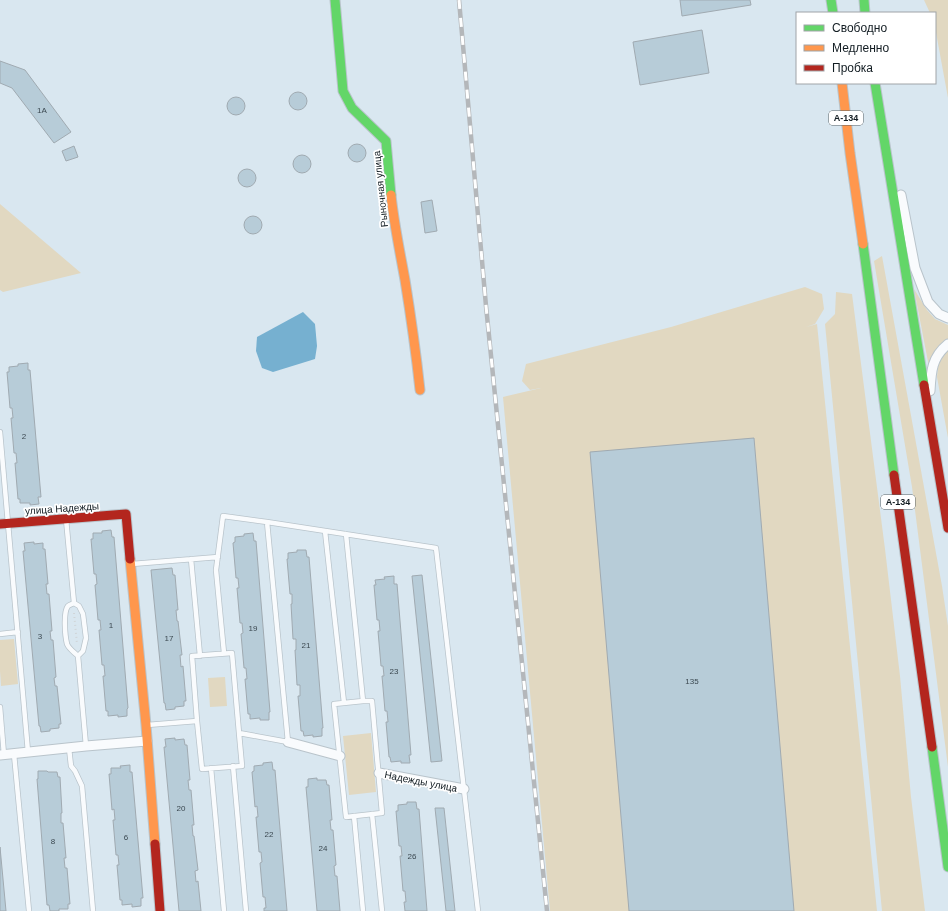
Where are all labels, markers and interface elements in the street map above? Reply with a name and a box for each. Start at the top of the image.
legend [796,12,936,84]
text: Свободно [832,21,887,35]
text: Медленно [832,41,889,55]
text: Пробка [832,61,873,75]
house number: 1А [37,106,48,115]
road number: А-134 [829,111,863,125]
street label: Рыночная улица [371,150,390,228]
house number: 2 [22,432,27,441]
road number: А-134 [881,495,915,509]
street label: улица Надежды [25,500,99,517]
house number: 1 [109,621,114,630]
house number: 19 [249,624,258,633]
house number: 3 [38,632,43,641]
house number: 17 [165,634,174,643]
house number: 21 [302,641,311,650]
house number: 23 [390,667,399,676]
house number: 135 [685,677,699,686]
street label: Надежды улица [384,769,459,794]
house number: 20 [177,804,186,813]
house number: 22 [265,830,274,839]
house number: 6 [124,833,129,842]
house number: 8 [51,837,56,846]
house number: 24 [319,844,328,853]
house number: 26 [408,852,417,861]

